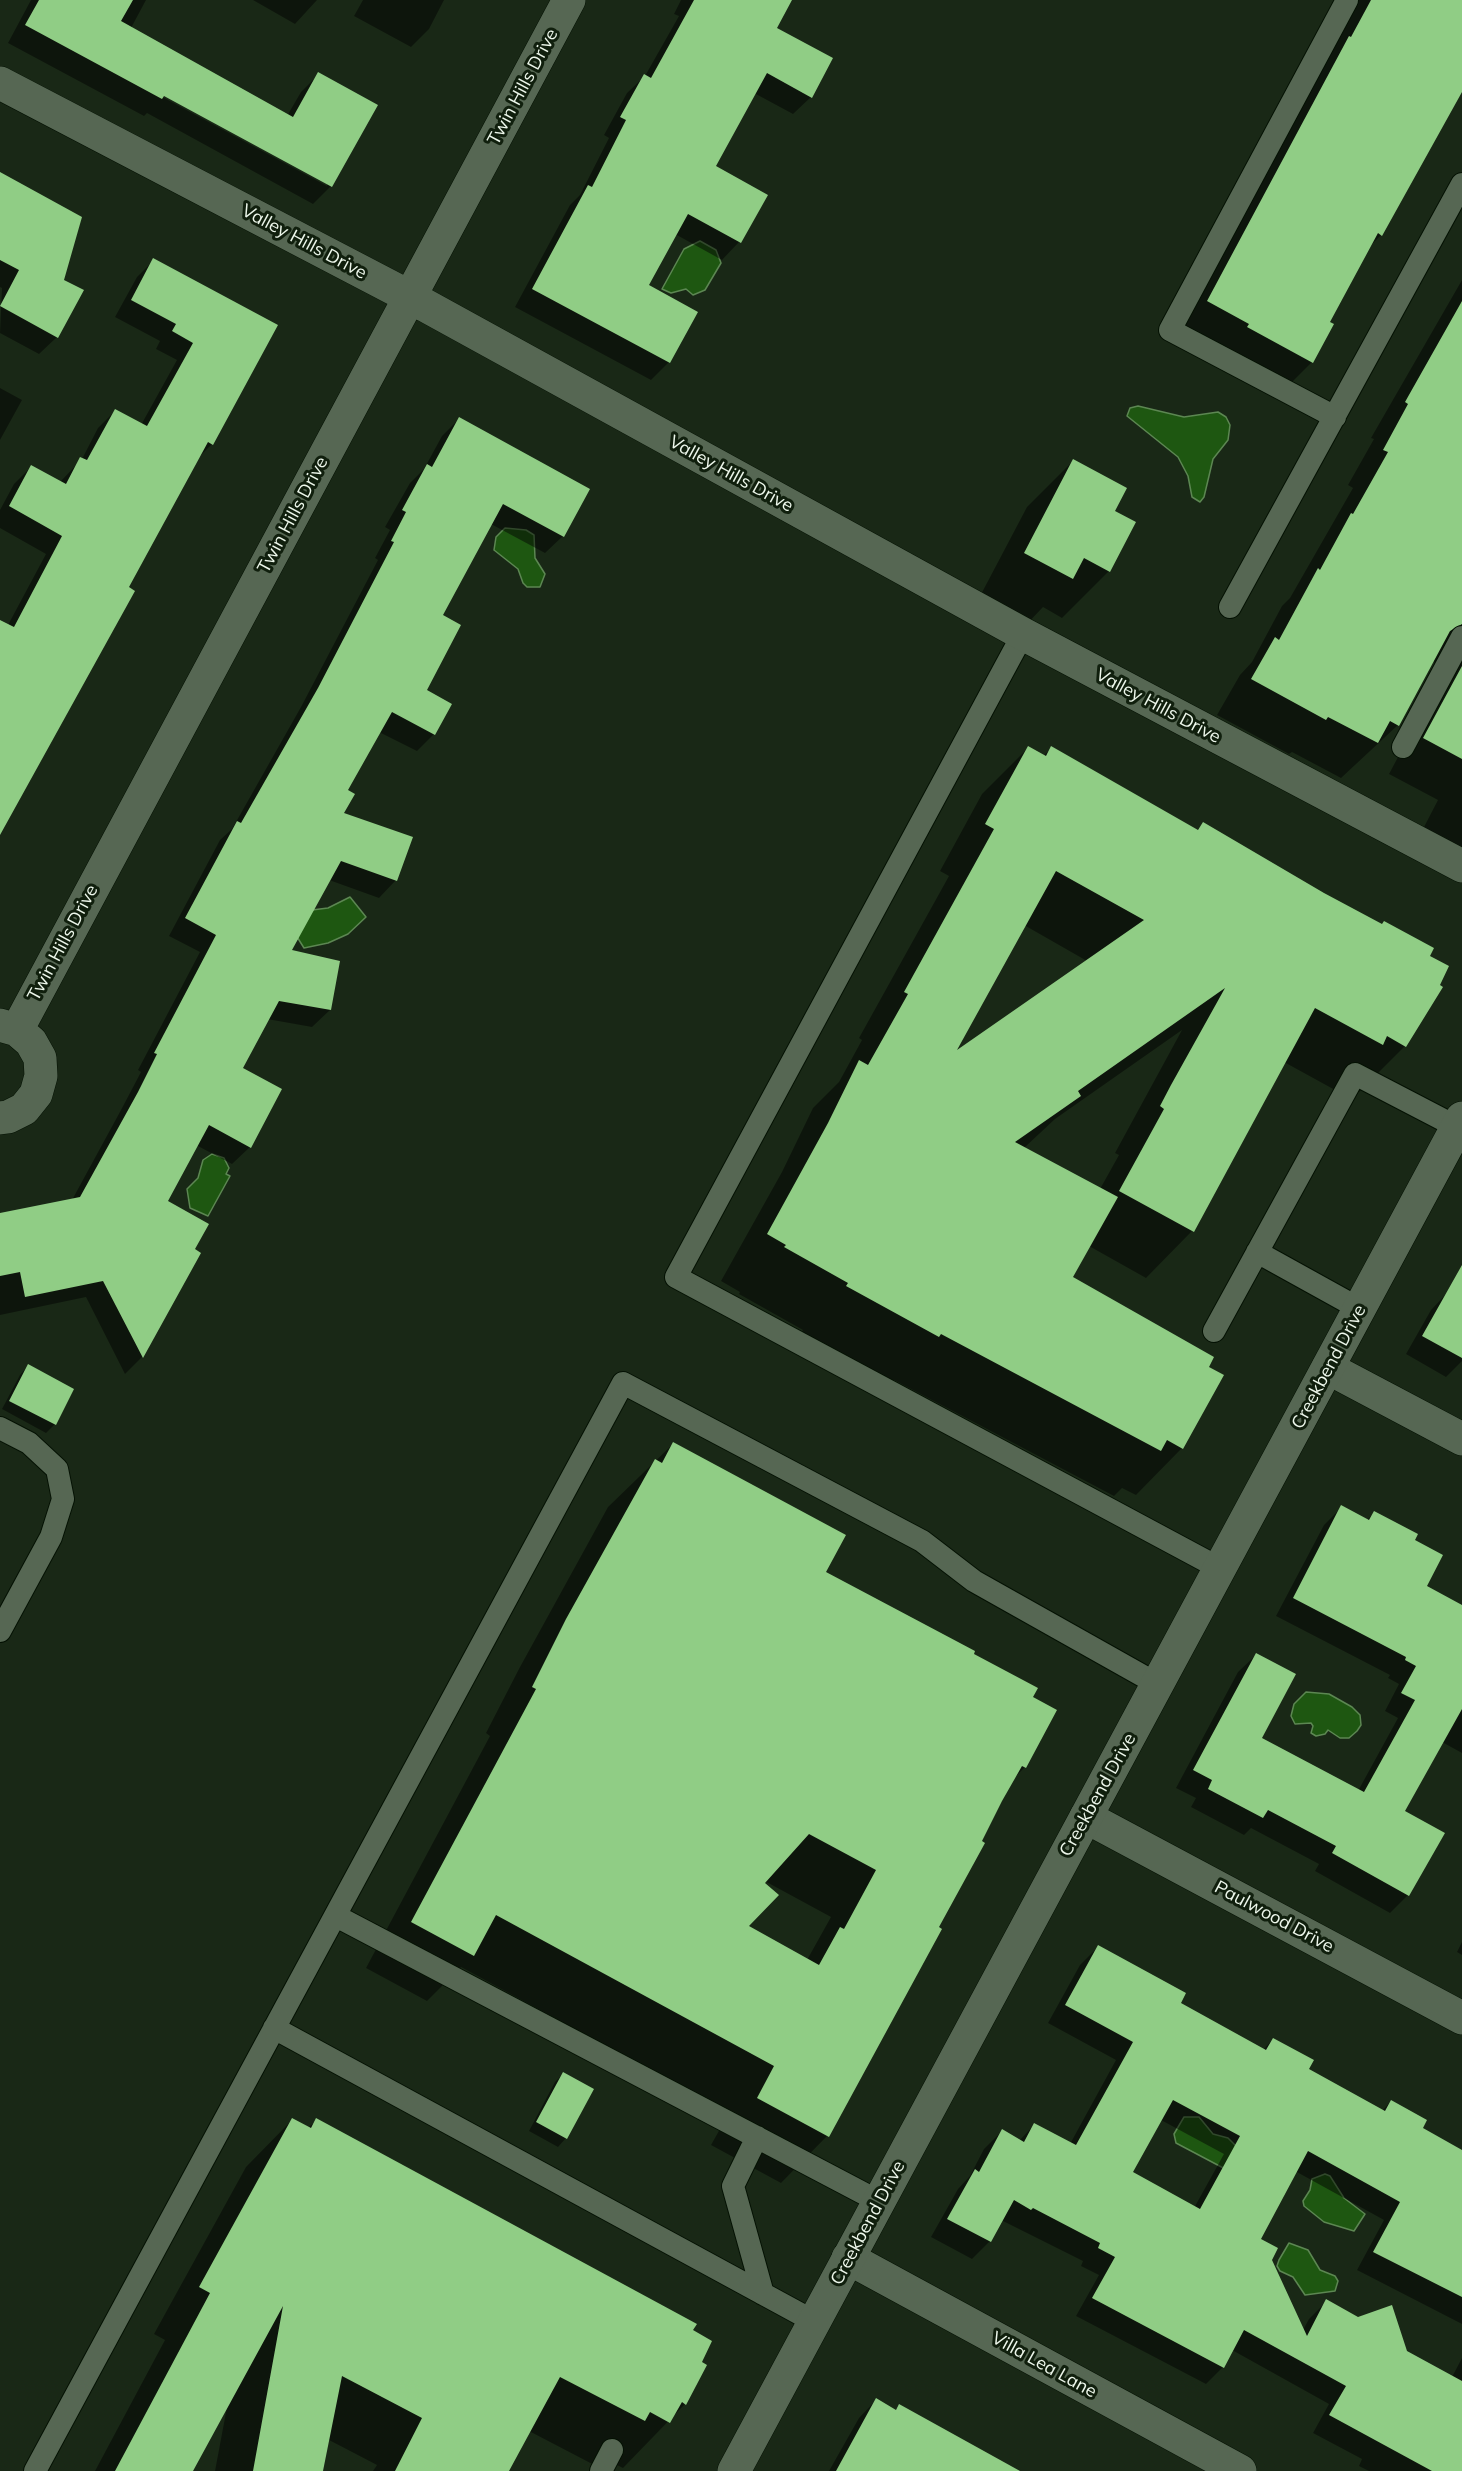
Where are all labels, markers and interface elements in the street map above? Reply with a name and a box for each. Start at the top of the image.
street label: Twin Hills Drive [483,25,563,149]
street label: Valley Hills Drive [238,200,370,284]
street label: Valley Hills Drive [665,431,797,517]
street label: Twin Hills Drive [253,453,333,577]
street label: Valley Hills Drive [1092,664,1224,748]
street label: Twin Hills Drive [23,881,103,1005]
street label: Creekbend Drive [1287,1301,1371,1433]
street label: Creekbend Drive [1055,1730,1141,1860]
street label: Paulwood Drive [1211,1877,1337,1957]
street label: Creekbend Drive [826,2157,910,2289]
street label: Villa Lea Lane [988,2327,1100,2403]

